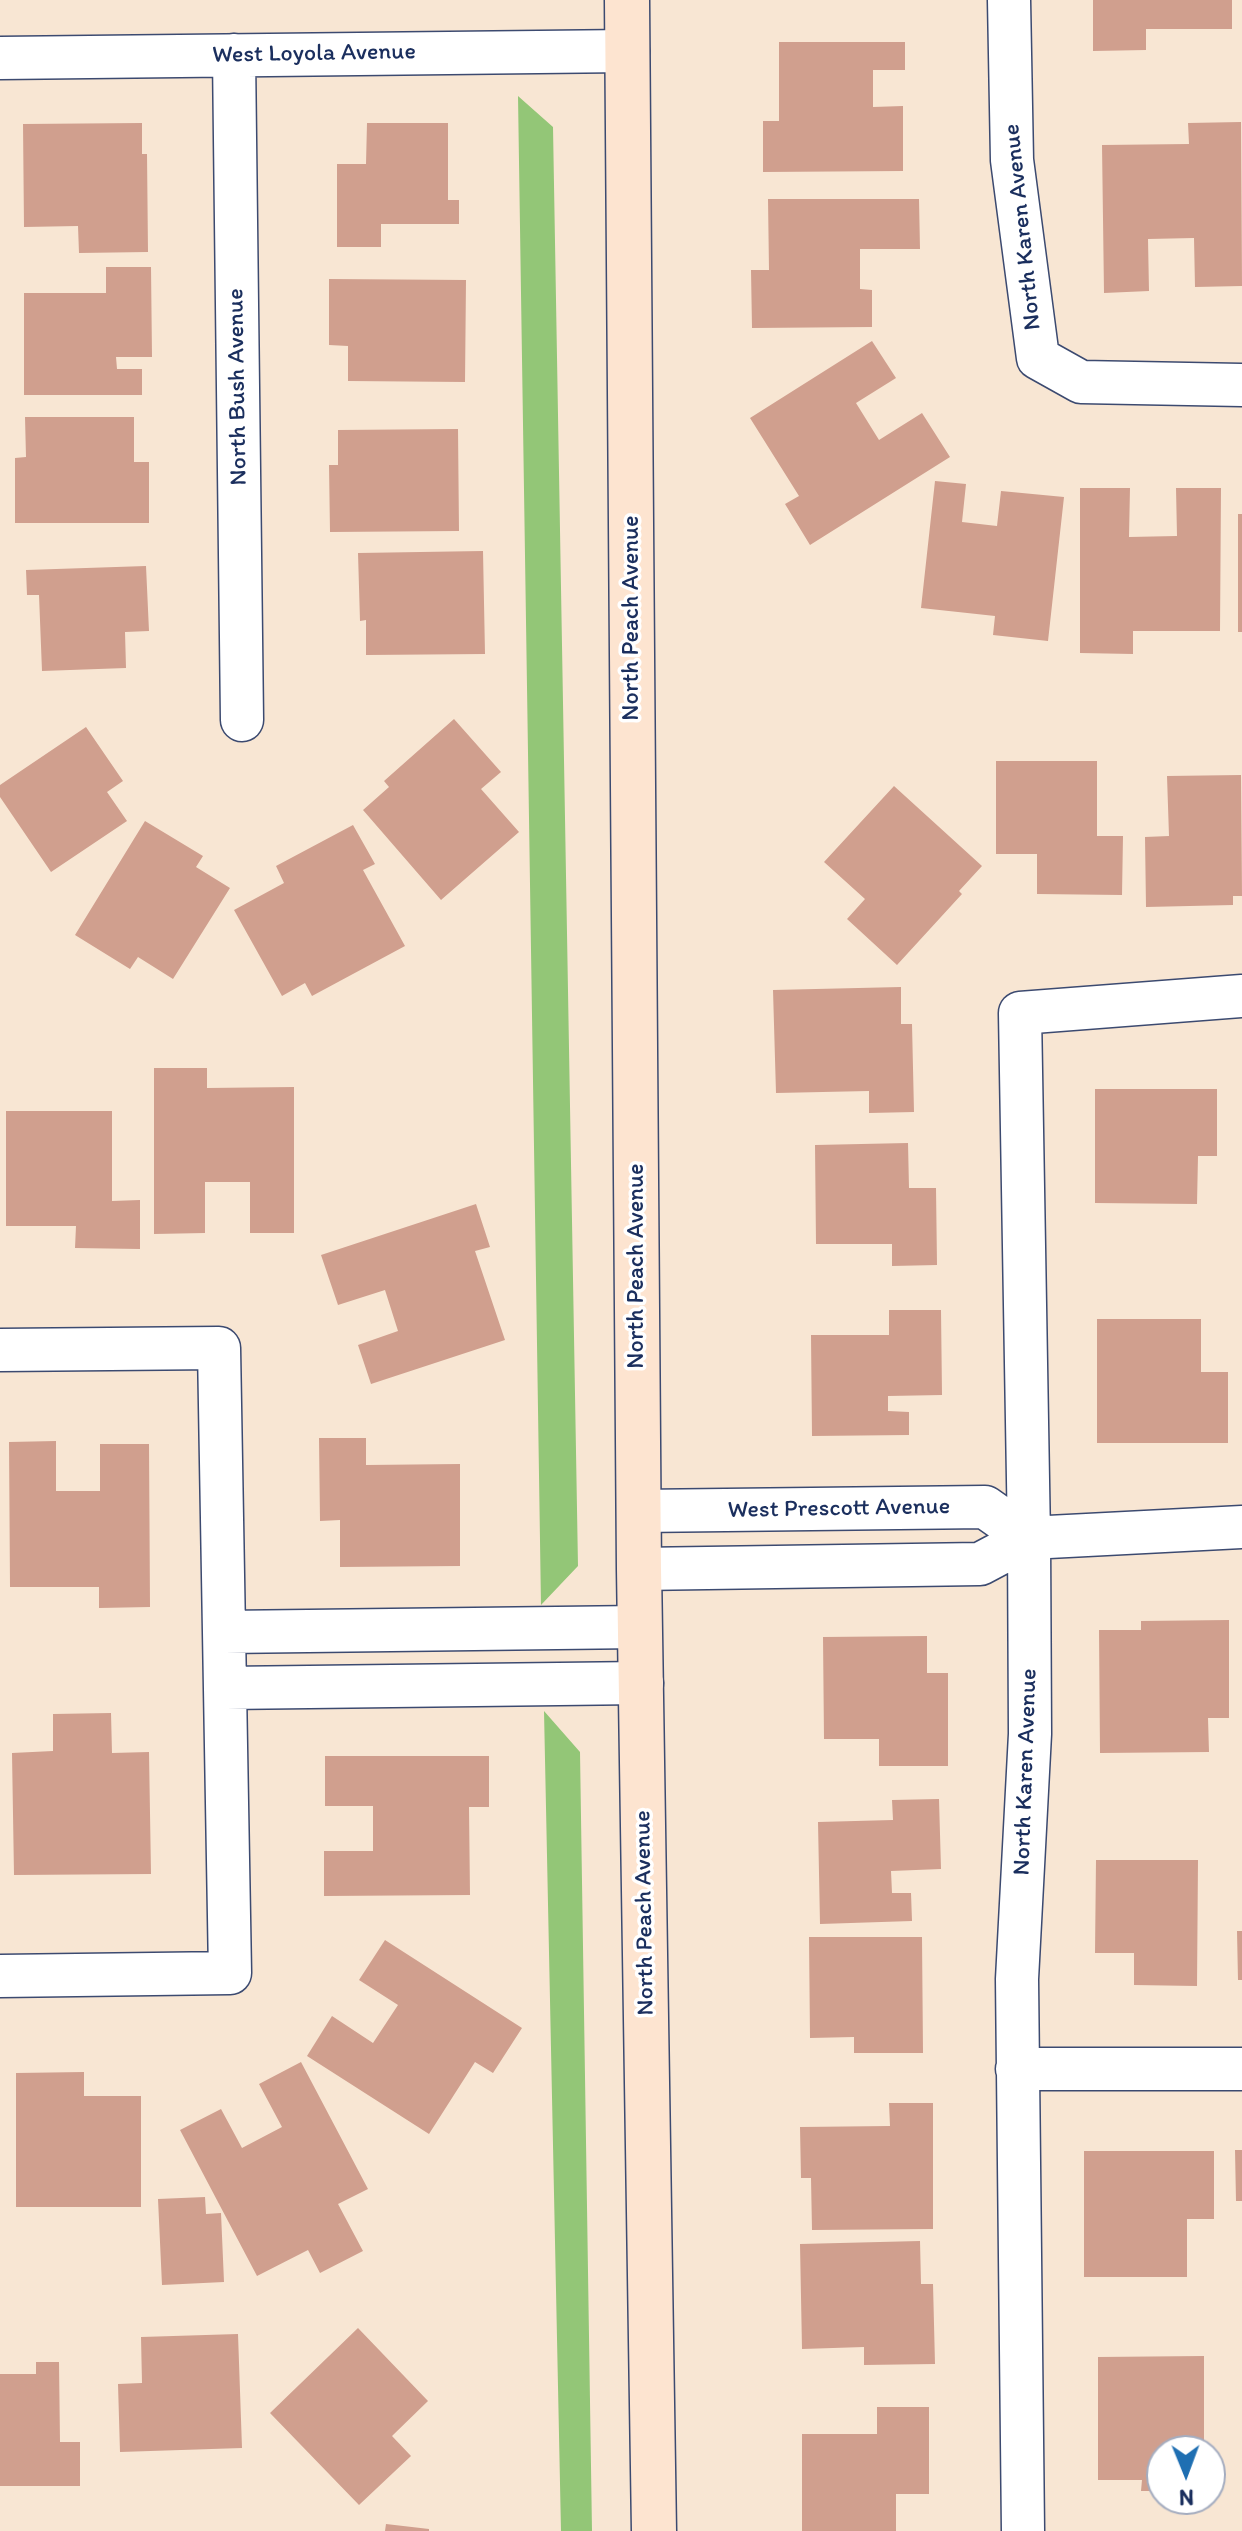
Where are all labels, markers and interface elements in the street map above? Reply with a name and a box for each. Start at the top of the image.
street label: West Loyola Avenue [212,38,416,70]
street label: North Karen Avenue [998,122,1048,332]
street label: North Bush Avenue [222,288,254,486]
street label: North Peach Avenue [618,515,646,721]
street label: North Peach Avenue [623,1163,651,1369]
street label: West Prescott Avenue [727,1493,951,1525]
street label: North Karen Avenue [1008,1668,1044,1876]
street label: North Peach Avenue [629,1810,661,2016]
north arrow [1146,2435,1226,2515]
text: N [1179,2484,1194,2511]

